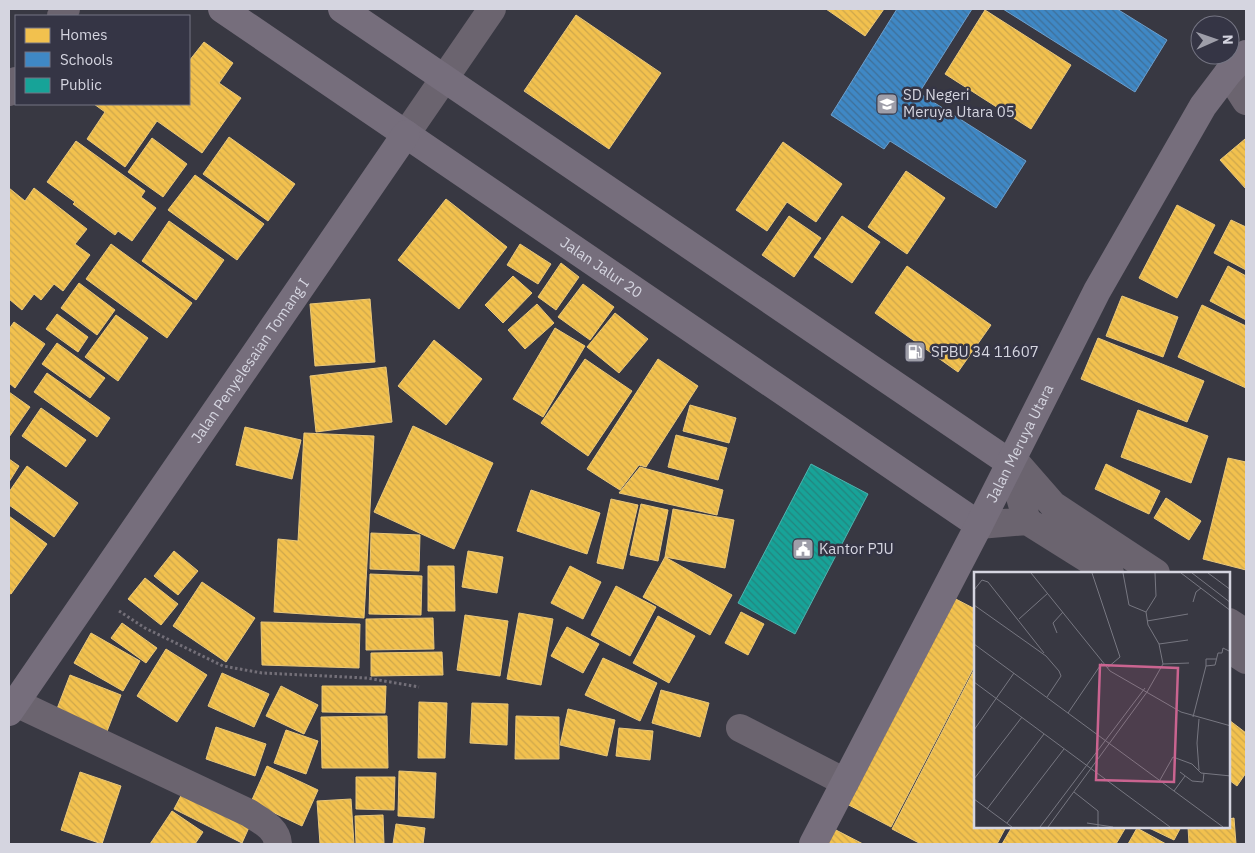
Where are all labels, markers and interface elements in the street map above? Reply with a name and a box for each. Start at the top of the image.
legend [15,15,190,105]
north arrow [1190,15,1240,65]
text: Homes [60,25,108,44]
text: N [1219,34,1237,45]
text: Schools [60,50,113,69]
text: Public [60,75,102,94]
place label: SD Negeri Meruya Utara 05 [903,85,1015,121]
school or university icon: SD Negeri Meruya Utara 05 [875,92,899,116]
street label: Jalan Jalur 20 [557,232,646,302]
street label: Jalan Penyelesaian Tomang I [187,275,313,447]
fuel station icon: SPBU 34 11607 [903,340,927,364]
place label: SPBU 34 11607 [931,342,1039,361]
street label: Jalan Meruya Utara [982,381,1057,506]
public building icon: Kantor PJU [791,537,815,561]
place label: Kantor PJU [819,539,894,558]
inset map [974,572,1230,828]

